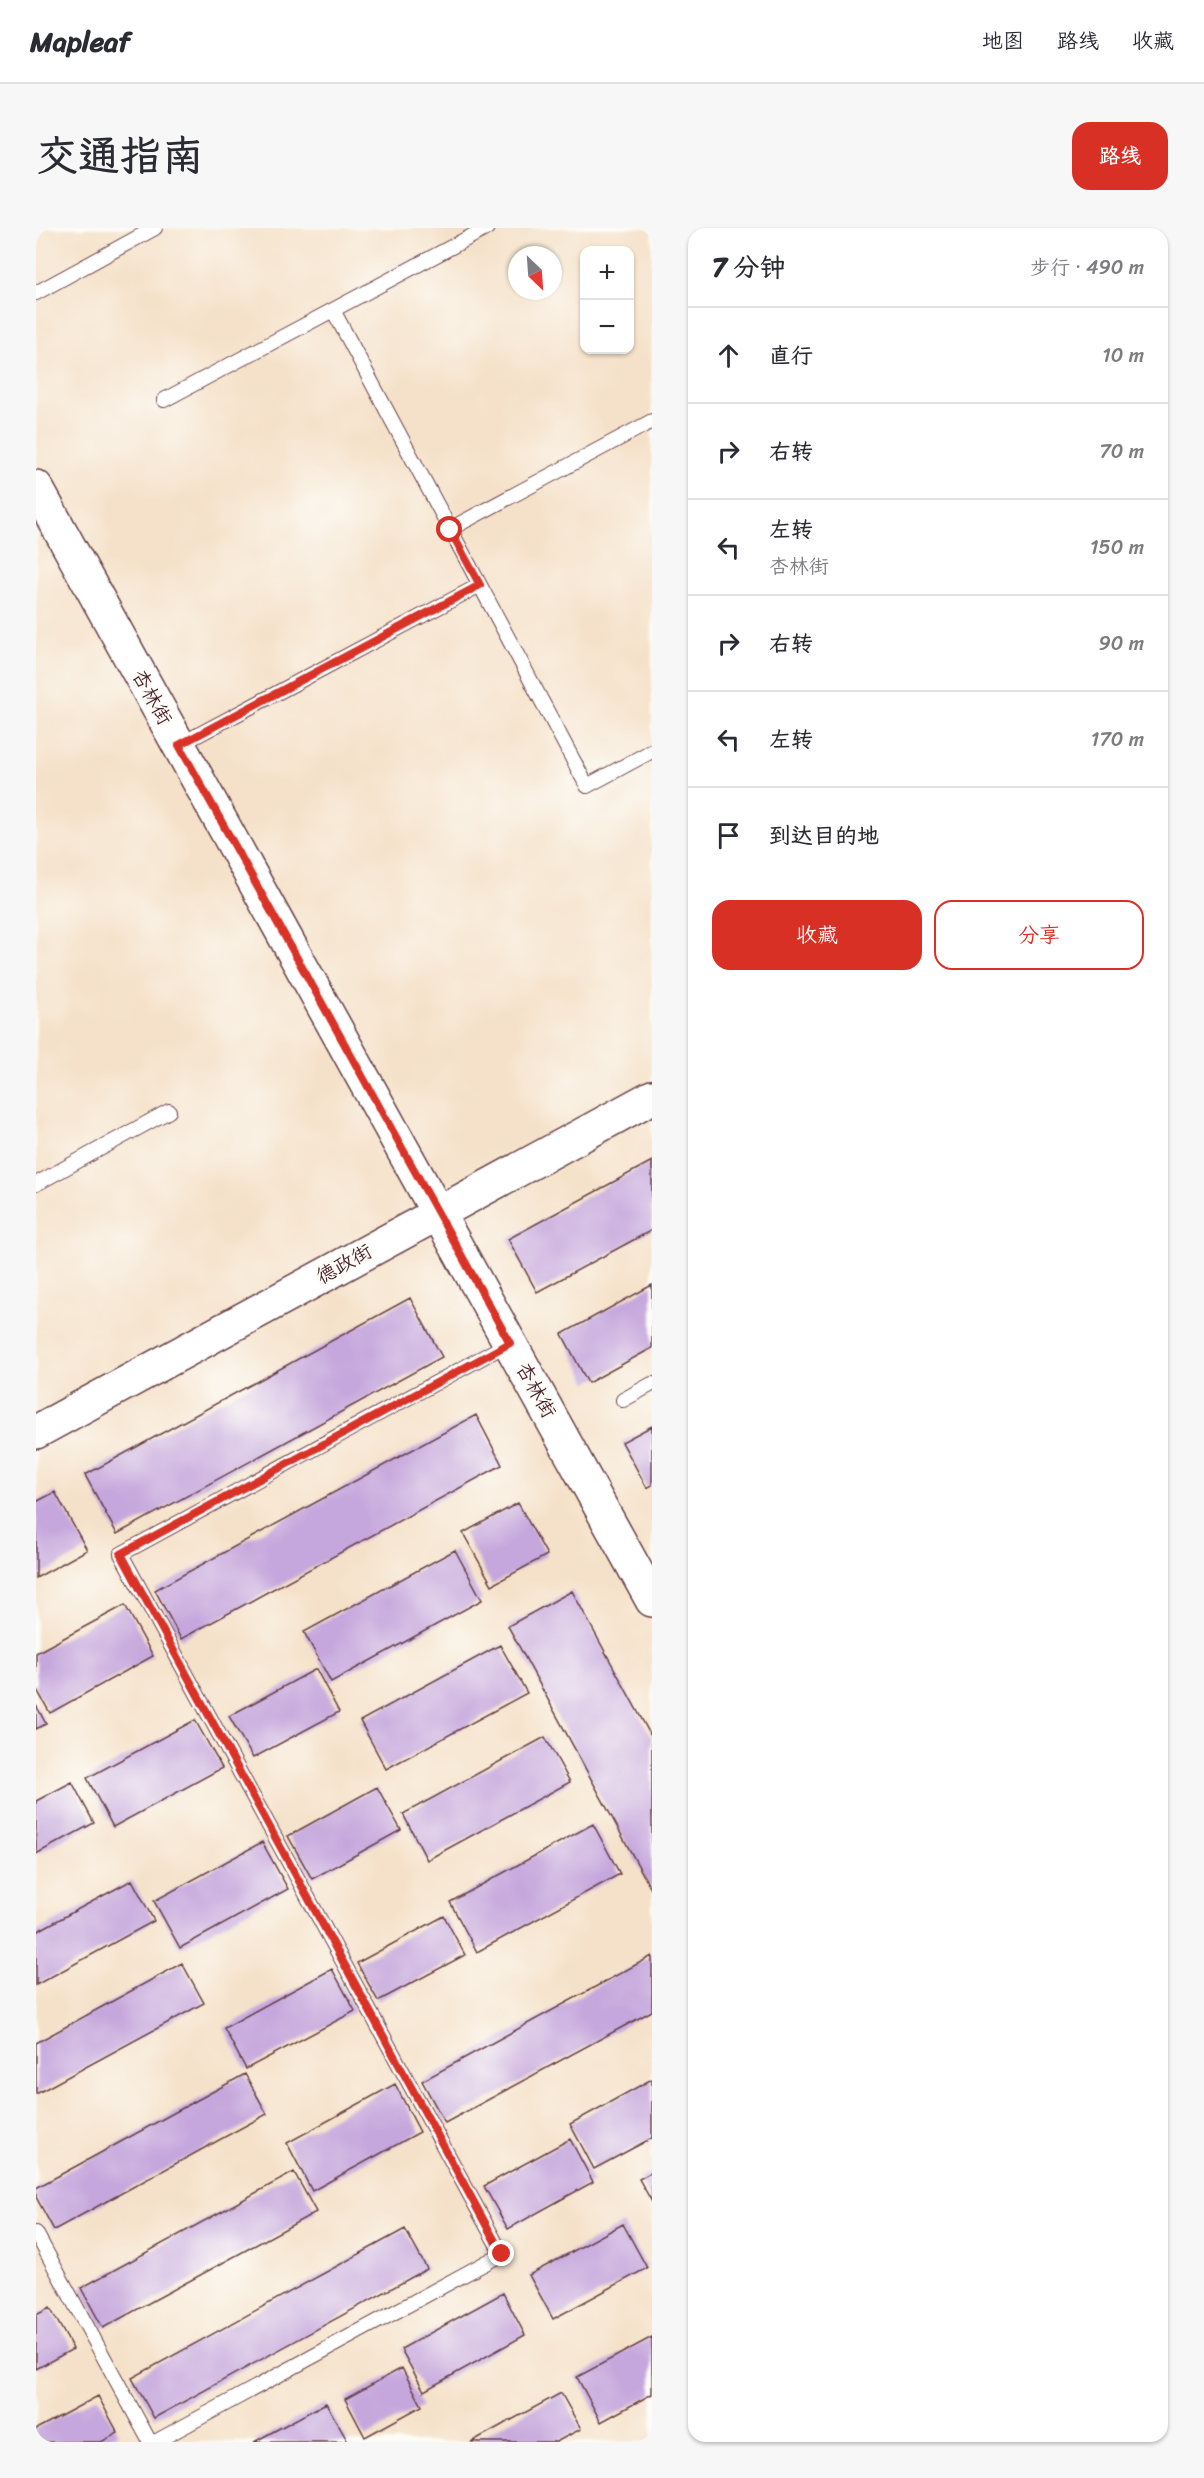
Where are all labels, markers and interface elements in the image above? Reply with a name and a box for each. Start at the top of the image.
text: Mapleaf [30,17,130,66]
text: 地图 [982,22,1024,60]
text: 路线 [1057,22,1099,60]
text: 收藏 [1132,22,1174,60]
text: 交通指南 [36,119,204,193]
button: 路线 [1072,122,1168,190]
text: 7 分钟 [712,244,786,290]
north arrow [508,246,562,300]
map controls [580,246,634,354]
button: + [580,246,634,300]
text: 步行 · 490 m [1030,250,1144,285]
button: − [580,300,634,354]
text: 直行 [769,336,813,375]
text: 10 m [1102,338,1144,373]
icon: ahead [712,339,745,372]
text: 右转 [769,432,813,471]
text: 70 m [1099,434,1144,469]
icon: right [712,435,745,468]
text: 左转 [769,510,813,549]
route start [436,516,462,542]
text: 150 m [1090,530,1144,565]
icon: left [712,531,745,564]
text: 杏林街 [769,549,829,584]
text: 右转 [769,624,813,663]
text: 90 m [1099,626,1144,661]
icon: right [712,627,745,660]
street label: 杏林街 [122,662,182,732]
text: 左转 [769,720,813,759]
text: 170 m [1091,722,1144,757]
icon: left [712,723,745,756]
text: 到达目的地 [769,816,879,855]
icon: arrive [712,819,745,852]
button: 收藏 [712,900,922,970]
button: 分享 [934,900,1144,970]
street label: 德政街 [309,1234,379,1294]
street label: 杏林街 [506,1355,566,1425]
route end [488,2240,514,2266]

